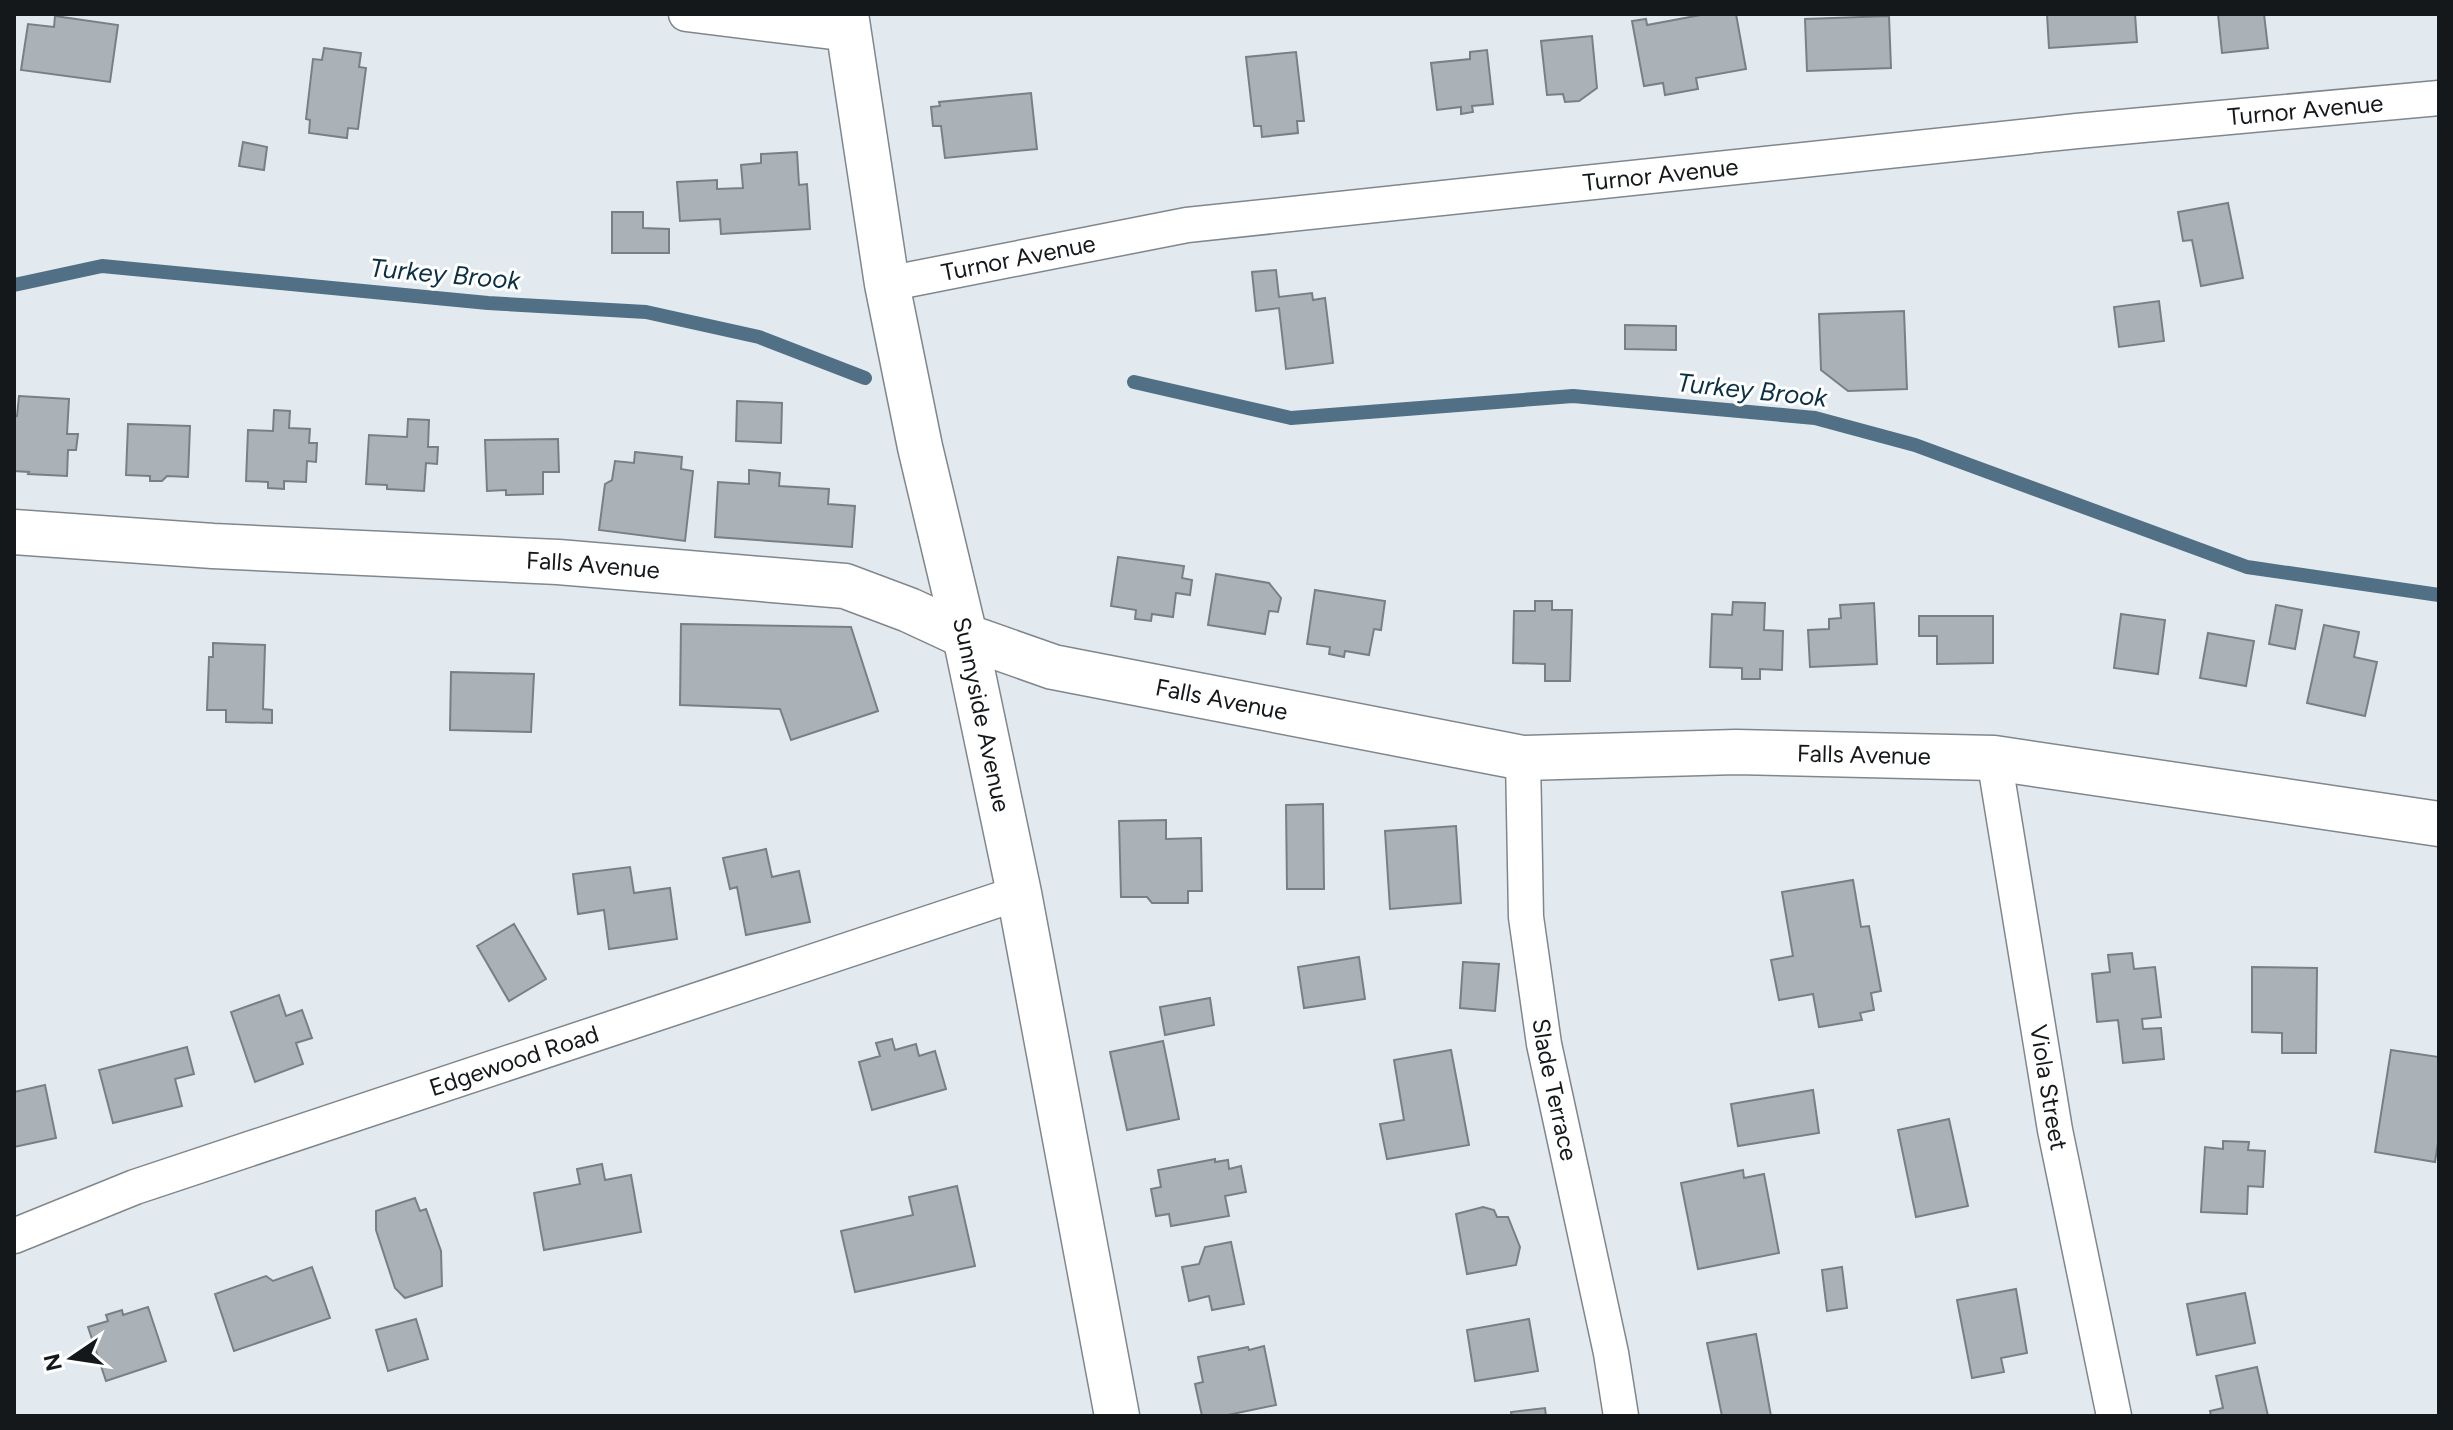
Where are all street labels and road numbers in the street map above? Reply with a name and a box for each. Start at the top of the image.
street label: Turnor Avenue [2226,88,2384,131]
street label: Turnor Avenue [1581,152,1740,197]
street label: Turnor Avenue [939,228,1098,287]
street label: Falls Avenue [525,546,661,584]
street label: Sunnyside Avenue [947,614,1017,815]
street label: Falls Avenue [1153,672,1290,726]
street label: Falls Avenue [1797,738,1931,771]
street label: Slade Terrace [1527,1016,1584,1163]
street label: Edgewood Road [425,1019,602,1102]
street label: Viola Street [2024,1023,2074,1153]

